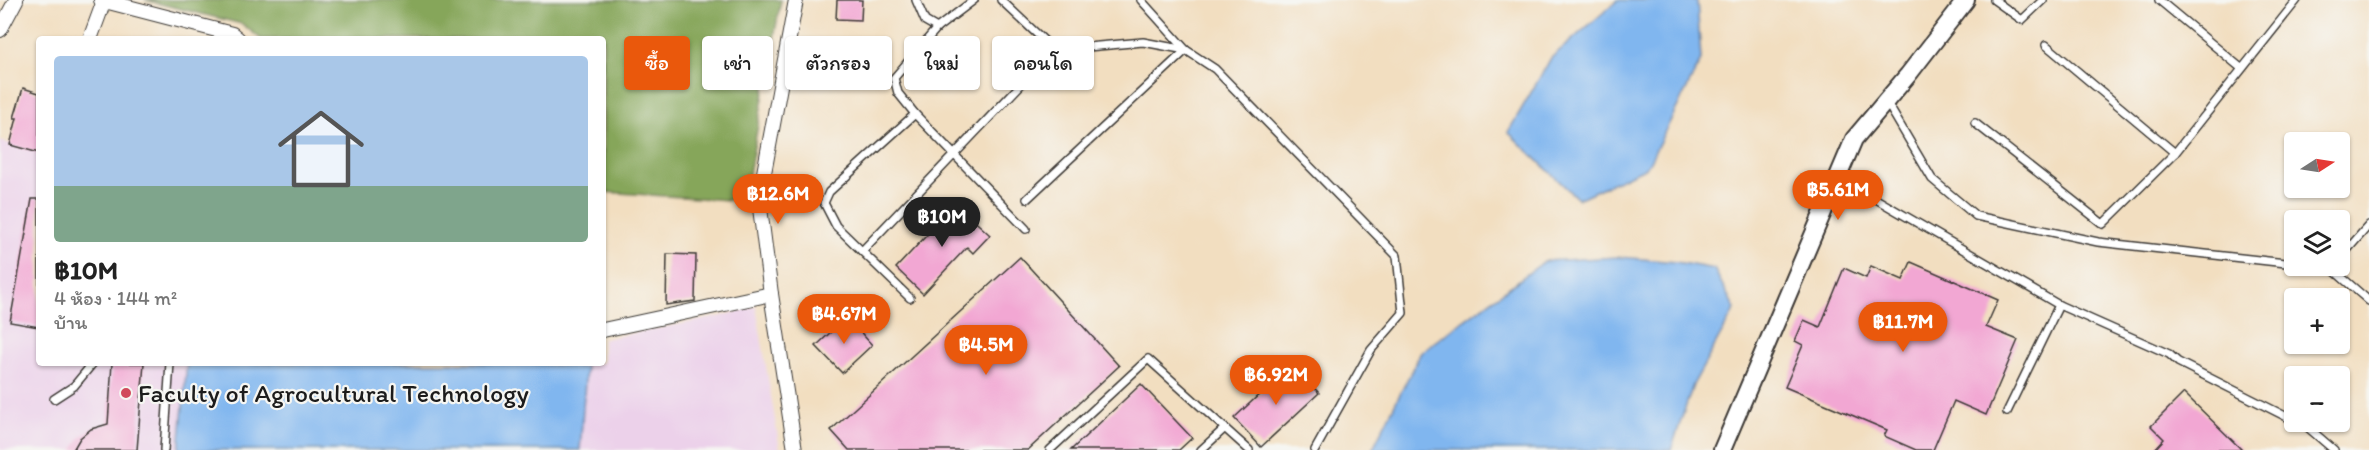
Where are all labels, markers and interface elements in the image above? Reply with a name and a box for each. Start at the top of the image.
chip: ซื้อ [624,36,690,90]
chip: เช่า [702,36,773,90]
chip: ตัวกรอง [785,36,892,90]
chip: ใหม่ [904,36,980,90]
chip: คอนโด [992,36,1094,90]
icon: home [267,95,375,203]
north arrow [2284,132,2350,198]
map controls [2284,132,2350,432]
pin: ฿5.61M [1789,170,1887,221]
pin: ฿12.6M [729,174,827,225]
text: ฿5.61M [1806,177,1870,201]
text: ฿12.6M [746,181,810,205]
pin: ฿10M [906,197,978,248]
text: ฿10M [917,204,967,228]
button: layers [2284,210,2350,276]
text: ฿10M [54,254,118,286]
text: 4 ห้อง · 144 m² [54,286,177,310]
button: + [2284,288,2350,354]
pin: ฿4.67M [795,294,893,345]
text: ฿4.67M [811,301,877,325]
pin: ฿11.7M [1854,302,1952,353]
text: ฿11.7M [1872,309,1934,333]
text: บ้าน [54,310,87,334]
pin: ฿4.5M [944,325,1028,376]
text: ฿4.5M [958,332,1014,356]
pin: ฿6.92M [1227,355,1325,406]
text: ฿6.92M [1244,362,1308,386]
button: − [2284,366,2350,432]
place label: Faculty of Agrocultural Technology [138,377,529,409]
marker: Faculty of Agrocultural Technology [119,386,133,400]

